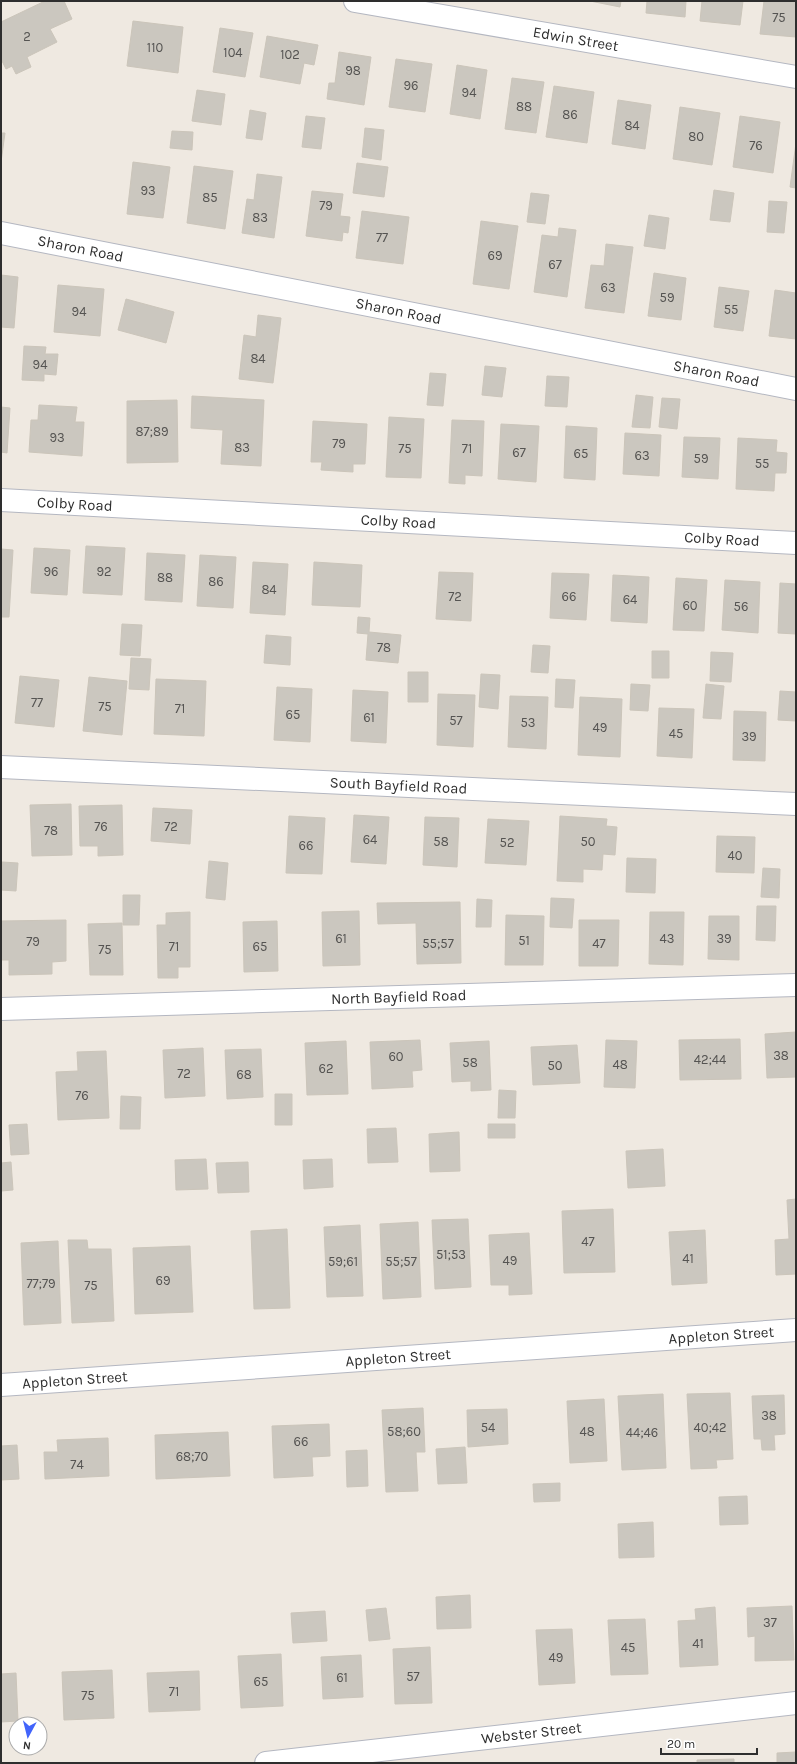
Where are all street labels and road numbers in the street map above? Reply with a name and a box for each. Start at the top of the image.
street label: Edwin Street [532,23,620,55]
street label: Sharon Road [36,231,125,266]
street label: Sharon Road [354,294,443,328]
street label: Sharon Road [672,356,761,391]
street label: Colby Road [37,493,113,515]
street label: Colby Road [360,510,437,533]
street label: Colby Road [684,528,760,550]
street label: South Bayfield Road [329,773,468,798]
street label: North Bayfield Road [331,986,467,1008]
street label: Appleton Street [668,1323,775,1348]
street label: Appleton Street [345,1345,452,1370]
street label: Appleton Street [21,1367,129,1393]
street label: Webster Street [480,1718,583,1748]

